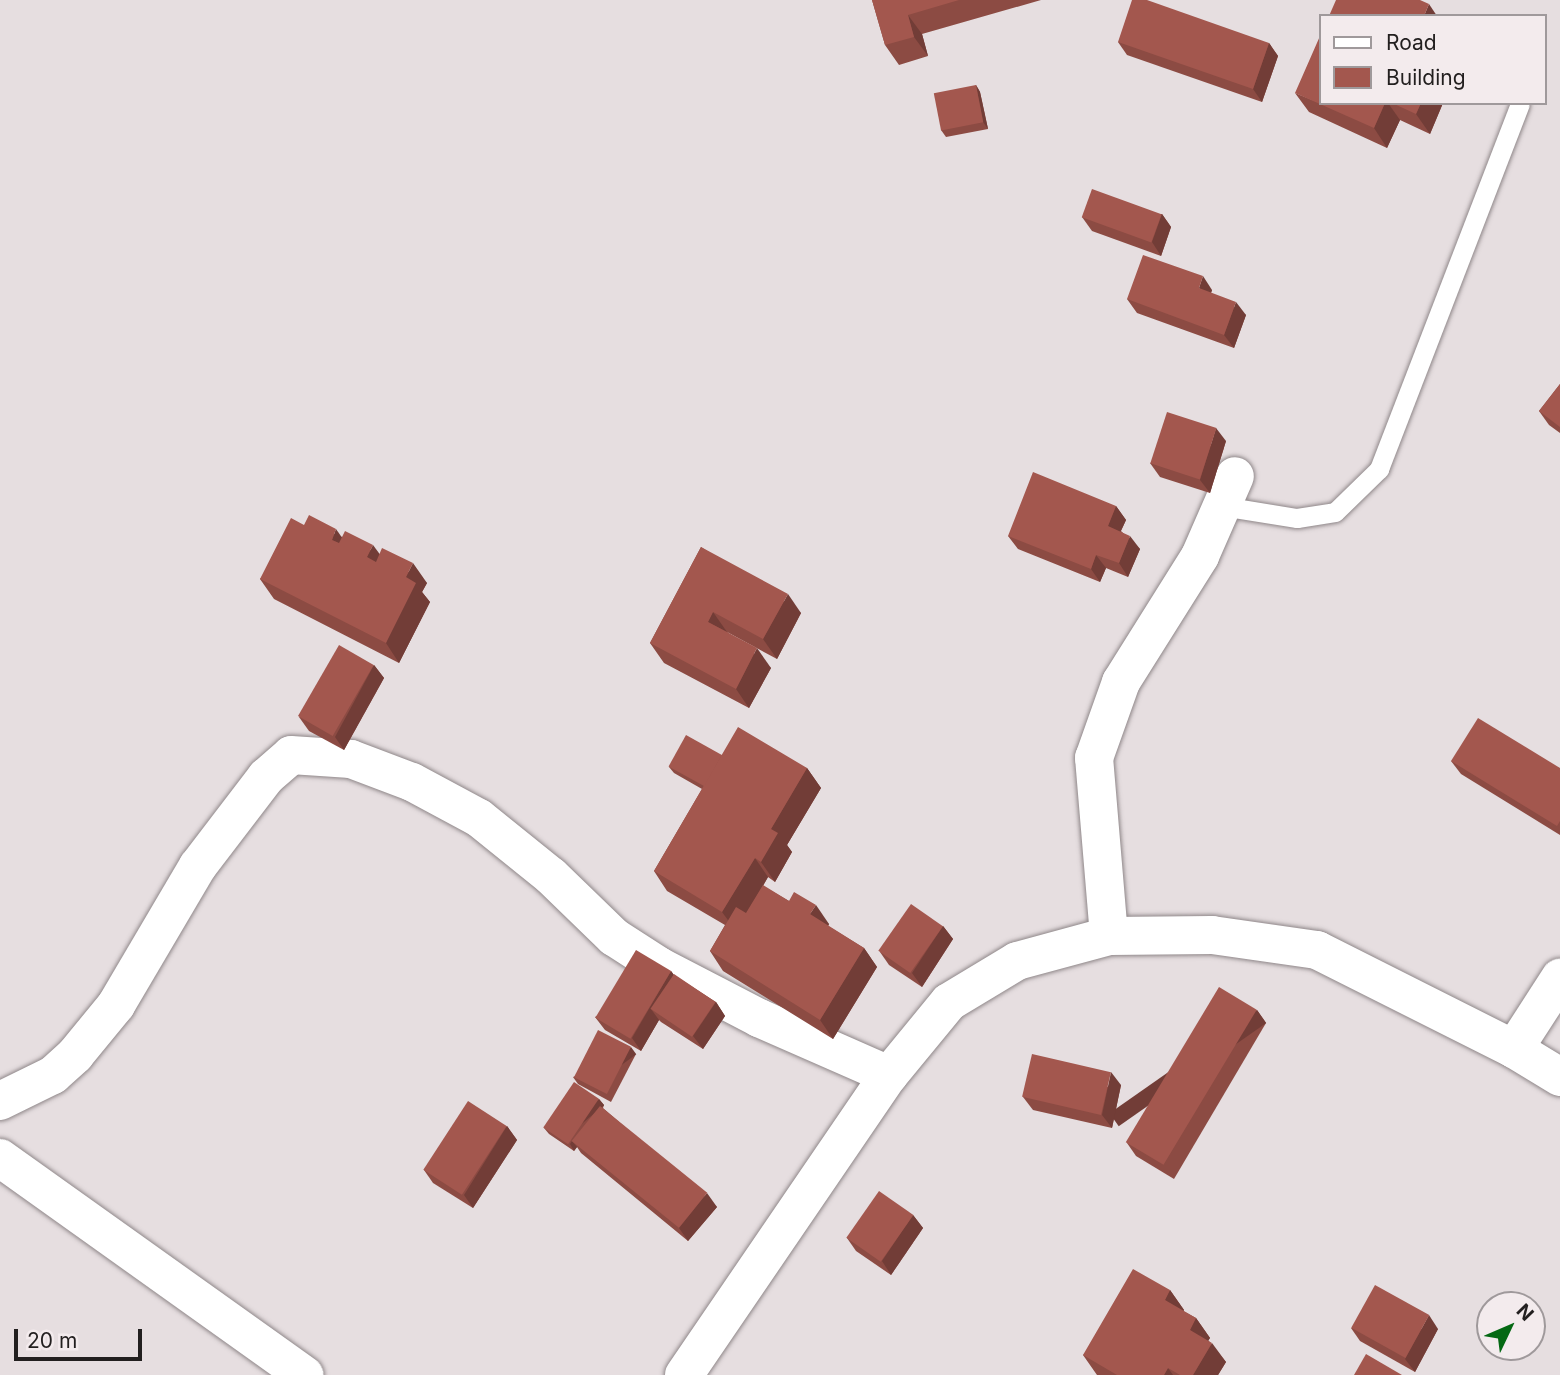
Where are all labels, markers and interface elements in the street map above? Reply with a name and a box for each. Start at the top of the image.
legend [1318,14,1546,105]
text: Road [1386,30,1437,55]
text: Building [1386,65,1466,90]
north arrow [1476,1291,1546,1361]
text: N [1512,1299,1538,1326]
scale bar [18,1316,145,1360]
text: 20 m [27,1328,77,1353]

